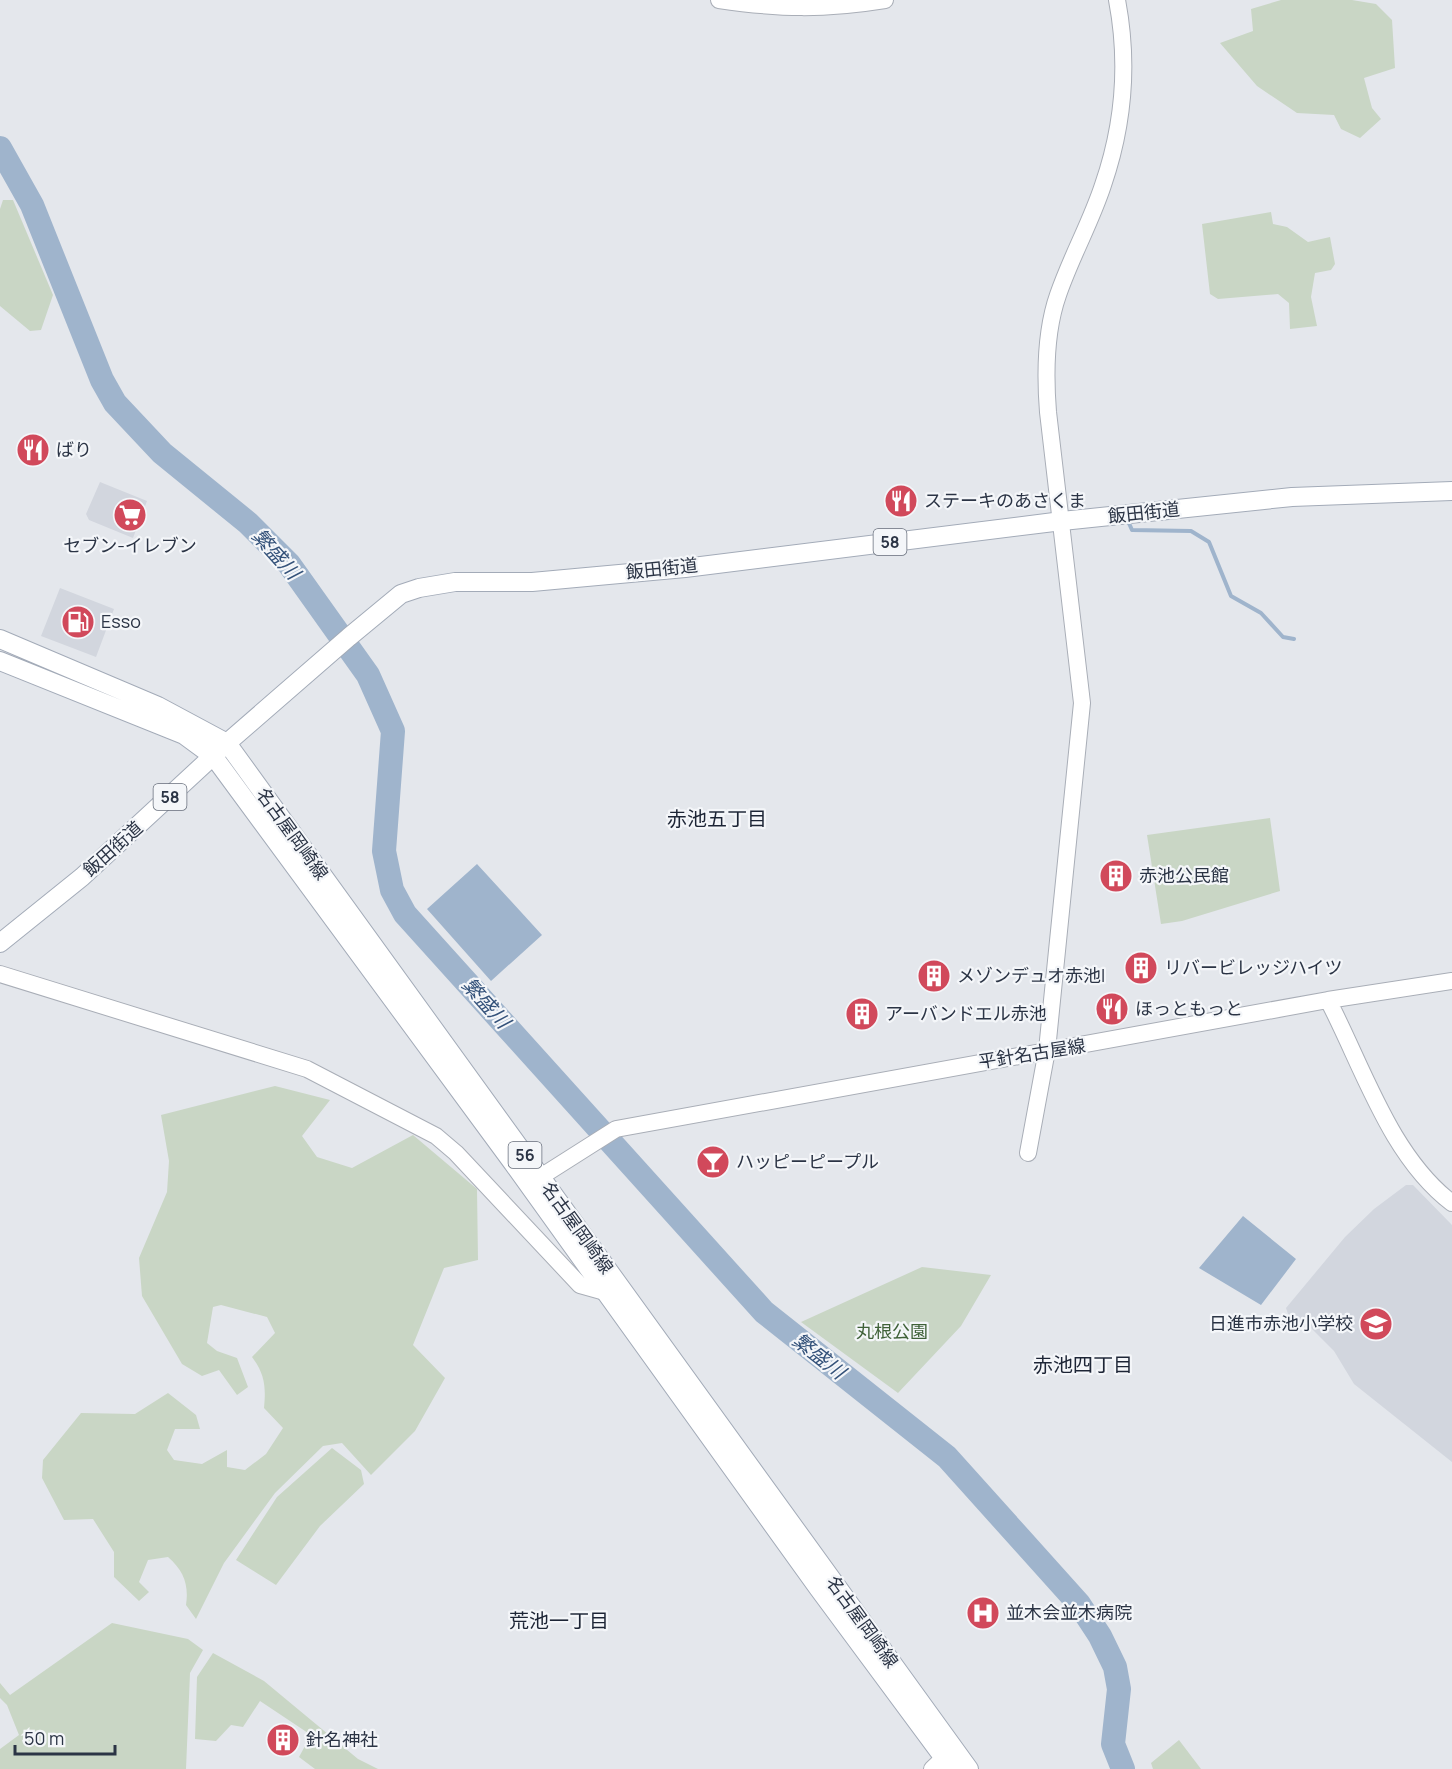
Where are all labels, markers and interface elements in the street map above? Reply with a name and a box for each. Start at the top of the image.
restaurant icon: ばり [15,432,51,468]
place label: ばり [56,437,92,461]
restaurant icon: ステーキのあさくま [883,483,919,519]
place label: ステーキのあさくま [924,488,1086,512]
street label: 飯田街道 [1107,496,1181,528]
supermarket icon: セブン-イレブン [112,497,148,533]
water label: 繁盛川 [246,522,308,586]
road number: 58 [874,529,906,555]
place label: セブン-イレブン [63,533,197,557]
street label: 飯田街道 [625,552,699,584]
fuel station icon: Esso [60,604,96,640]
place label: Esso [101,609,141,633]
street label: 名古屋岡崎線 [251,783,334,884]
road number: 58 [154,784,186,810]
district label: 赤池五丁目 [667,805,767,832]
street label: 飯田街道 [78,815,147,881]
building icon: 赤池公民館 [1098,858,1134,894]
place label: 赤池公民館 [1139,863,1229,887]
building icon: リバービレッジハイツ [1123,950,1159,986]
place label: リバービレッジハイツ [1164,955,1343,979]
building icon: メゾンデュオ赤池I [916,958,952,994]
place label: メゾンデュオ赤池I [957,963,1105,987]
water label: 繁盛川 [456,971,518,1035]
restaurant icon: ほっともっと [1094,991,1130,1027]
building icon: アーバンドエル赤池 [844,996,880,1032]
place label: ほっともっと [1135,996,1243,1020]
place label: アーバンドエル赤池 [885,1001,1047,1025]
street label: 平針名古屋線 [977,1033,1087,1073]
road number: 56 [508,1142,542,1168]
bar icon: ハッピーピープル [695,1144,731,1180]
place label: ハッピーピープル [736,1149,879,1173]
street label: 名古屋岡崎線 [536,1177,619,1278]
school or university icon: 日進市赤池小学校 [1358,1306,1394,1342]
place label: 日進市赤池小学校 [1209,1311,1353,1335]
park label: 丸根公園 [856,1319,928,1343]
water label: 繁盛川 [787,1326,853,1386]
district label: 赤池四丁目 [1033,1351,1133,1378]
street label: 名古屋岡崎線 [821,1571,904,1672]
hospital icon: 並木会並木病院 [965,1595,1001,1631]
place label: 並木会並木病院 [1006,1600,1132,1624]
district label: 荒池一丁目 [509,1607,609,1634]
scale bar [15,1718,116,1756]
building icon: 針名神社 [265,1722,301,1758]
text: 50 m [24,1726,64,1750]
place label: 針名神社 [306,1727,378,1751]

